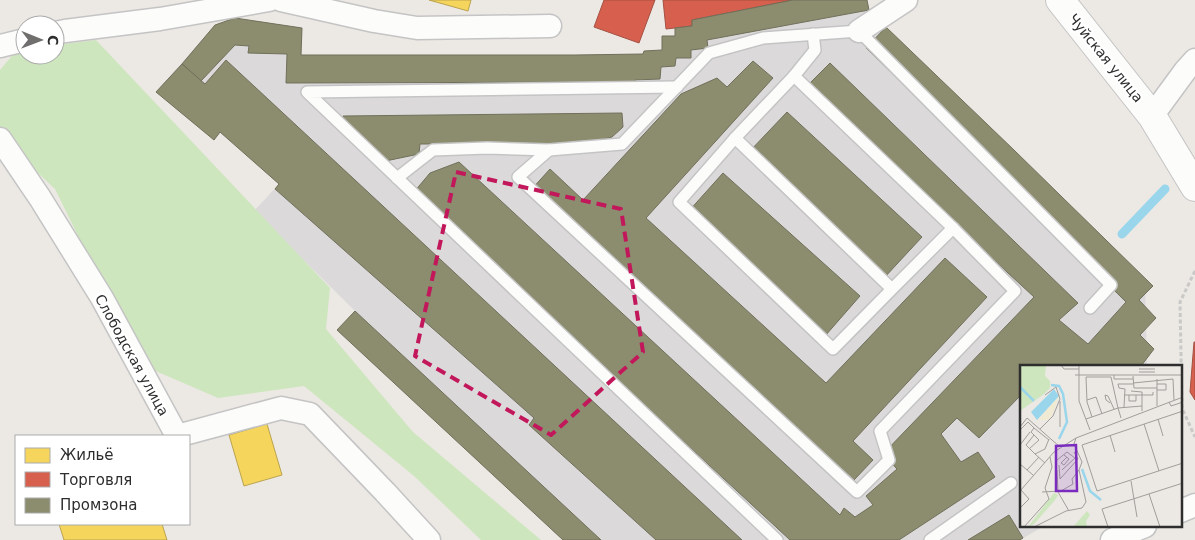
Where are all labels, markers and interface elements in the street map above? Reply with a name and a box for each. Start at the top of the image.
street label: Чуйская улица [1065,11,1147,105]
north arrow [15,15,65,65]
text: С [45,35,61,46]
street label: Слободская улица [92,292,172,418]
inset map [1020,365,1182,528]
legend [15,435,190,525]
text: Жильё [60,446,114,464]
text: Торговля [59,471,132,489]
text: Промзона [60,496,137,514]

